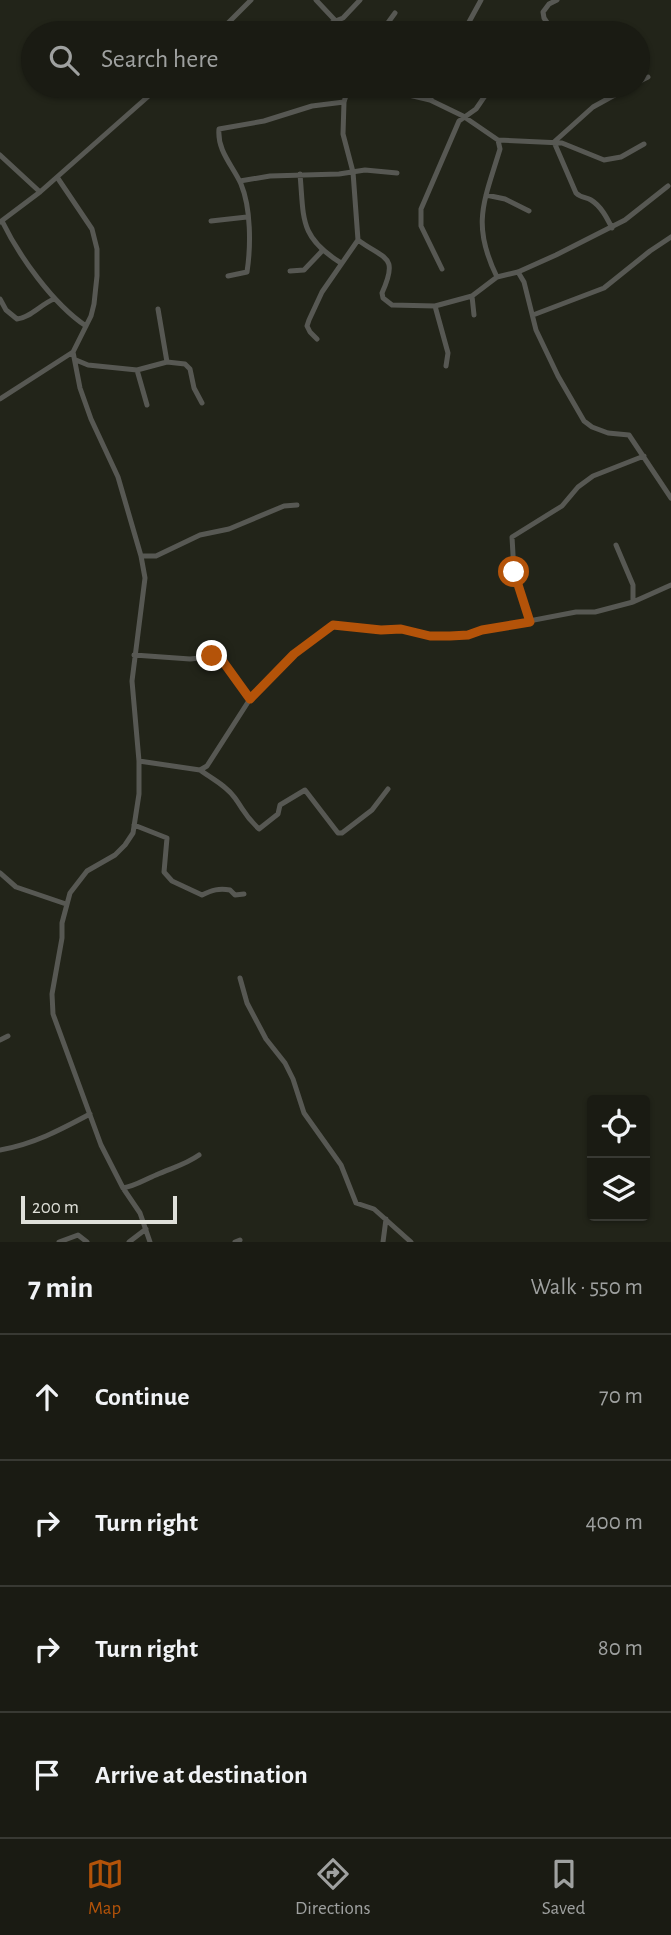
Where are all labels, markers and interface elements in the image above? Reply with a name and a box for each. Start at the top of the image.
search box [21,21,650,98]
icon: search [45,41,83,79]
text: Search here [101,46,219,72]
route start [498,556,529,587]
route end [196,640,227,671]
map controls [587,1095,650,1221]
button: locate [587,1095,650,1158]
button: layers [587,1158,650,1221]
scale bar [21,1193,177,1225]
text: 200 m [32,1198,79,1217]
text: 7 min [28,1273,93,1303]
text: Walk · 550 m [530,1276,643,1299]
icon: ahead [28,1378,66,1416]
text: Continue [95,1384,190,1410]
text: 70 m [599,1385,643,1408]
icon: right [28,1504,66,1542]
text: Turn right [95,1510,198,1536]
text: 400 m [585,1511,643,1534]
icon: right [28,1630,66,1668]
text: Turn right [95,1636,198,1662]
text: 80 m [598,1637,643,1660]
icon: arrive [28,1756,66,1794]
text: Arrive at destination [95,1762,308,1788]
tab: Map [86,1855,124,1920]
tab: Directions [295,1855,371,1920]
tab: Saved [542,1855,585,1920]

